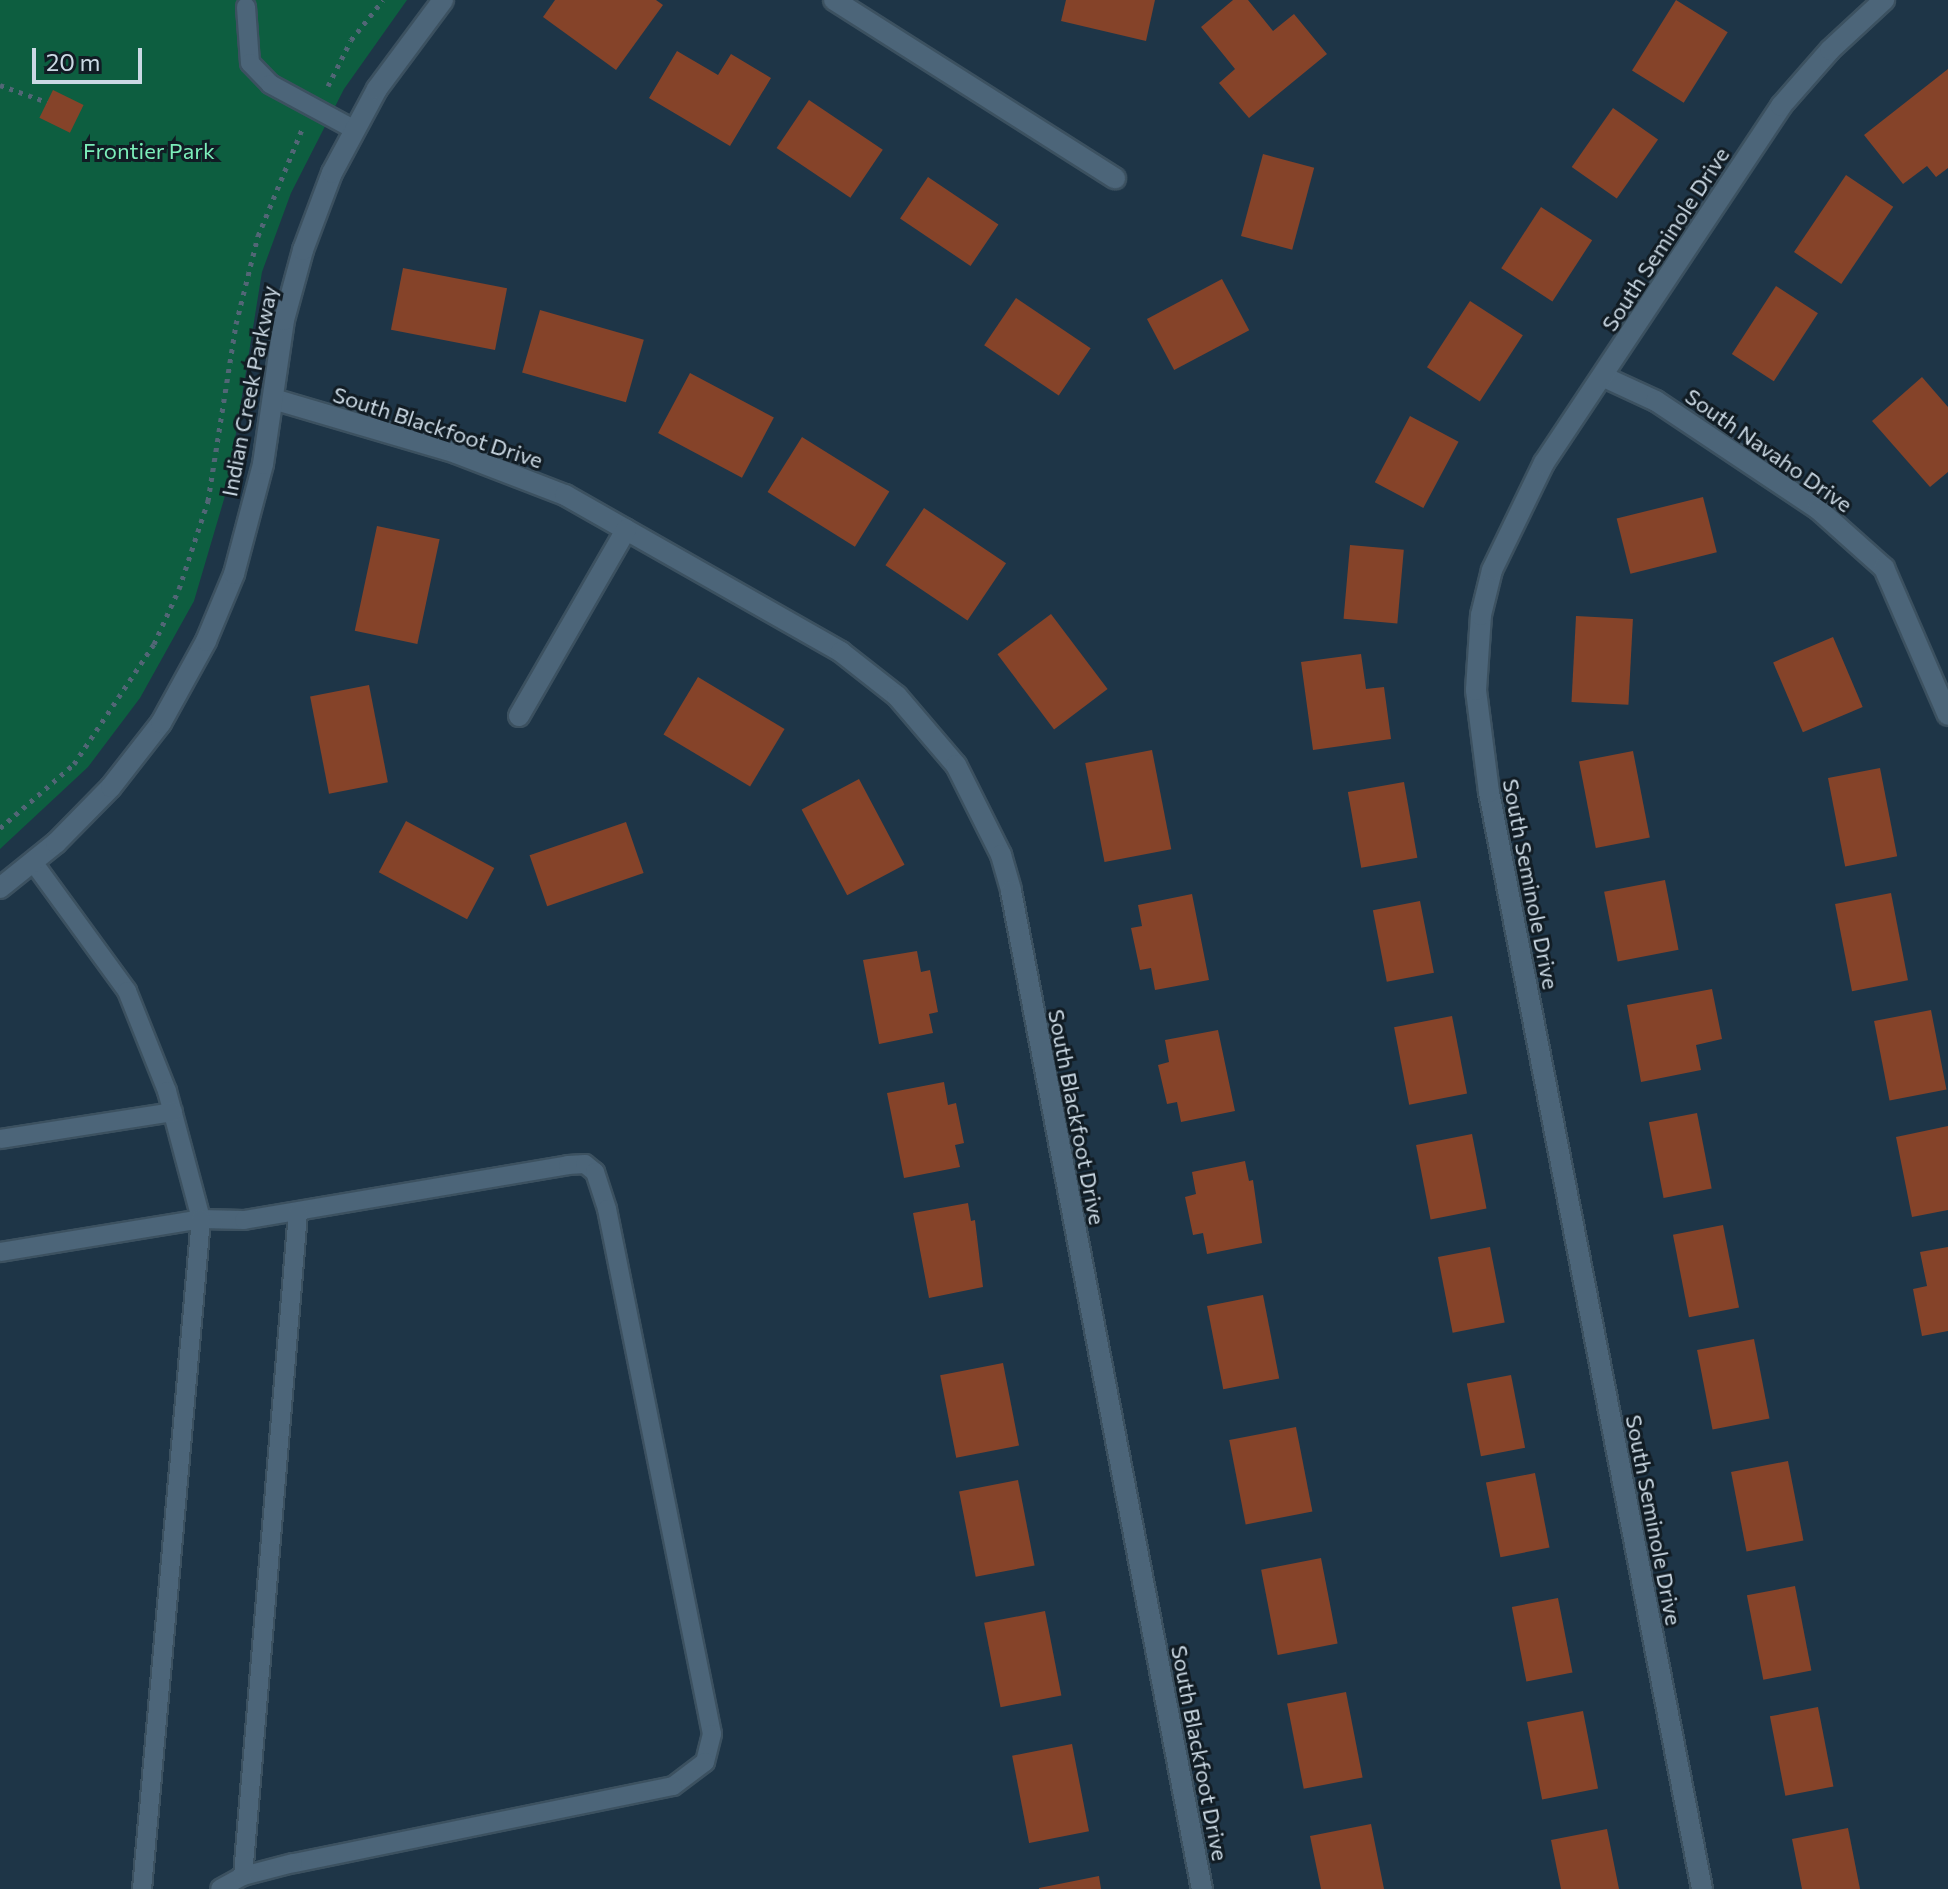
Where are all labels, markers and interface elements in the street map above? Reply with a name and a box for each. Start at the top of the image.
scale bar [36,32,146,82]
text: 20 m [46,47,100,76]
park label: Frontier Park [83,138,215,164]
street label: South Seminole Drive [1596,142,1734,336]
street label: Indian Creek Parkway [216,283,282,499]
street label: South Blackfoot Drive [330,381,546,473]
street label: South Navaho Drive [1680,382,1858,518]
street label: South Seminole Drive [1498,777,1564,991]
street label: South Blackfoot Drive [1043,1007,1111,1227]
street label: South Seminole Drive [1621,1413,1687,1627]
street label: South Blackfoot Drive [1166,1643,1234,1863]

